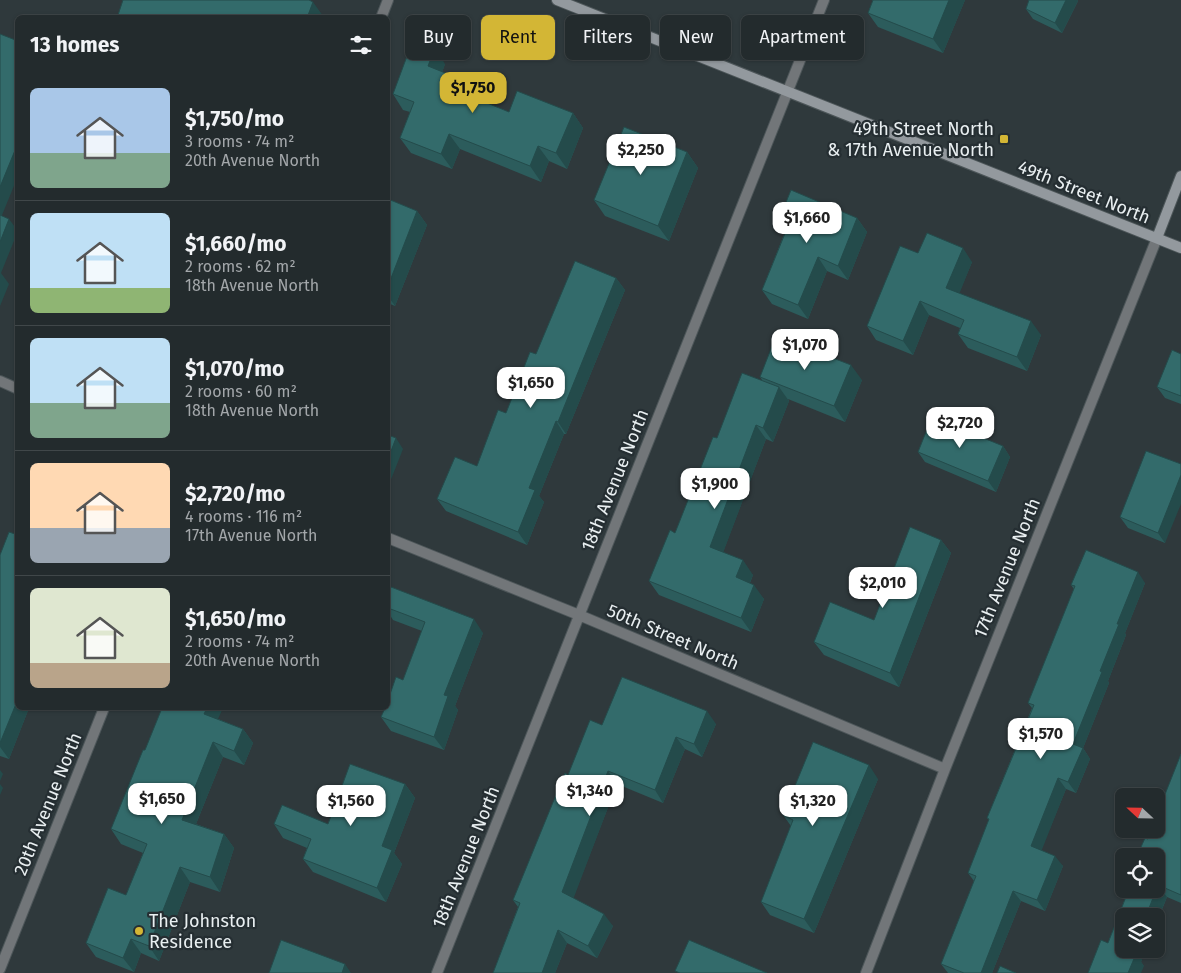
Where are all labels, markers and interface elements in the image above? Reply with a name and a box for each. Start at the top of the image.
chip: Buy [405,15,471,60]
chip: Rent [481,15,555,60]
chip: Filters [565,15,650,60]
chip: New [660,15,731,60]
chip: Apartment [741,15,864,60]
icon: filters [347,31,375,59]
text: 13 homes [30,32,120,58]
pin: $1,750 [432,72,514,114]
text: $1,750 [451,78,495,97]
text: $1,750/mo [185,106,284,132]
icon: home [70,108,130,168]
place label: 49th Street North & 17th Avenue North [827,118,994,161]
text: 3 rooms · 74 m² [185,132,294,151]
marker: 49th Street North & 17th Avenue North [998,133,1010,145]
pin: $2,250 [600,134,682,176]
text: $2,250 [618,140,664,159]
text: 20th Avenue North [185,151,320,170]
street label: 49th Street North [1015,155,1153,229]
pin: $1,660 [766,202,848,244]
text: $1,660 [784,208,830,227]
text: $1,660/mo [185,231,287,257]
icon: home [70,233,130,293]
text: 2 rooms · 62 m² [185,257,296,276]
text: 18th Avenue North [185,276,319,295]
pin: $1,070 [764,328,846,371]
text: $1,070 [783,335,827,354]
text: $1,070/mo [185,356,284,382]
icon: home [70,358,130,418]
pin: $1,650 [490,366,572,409]
text: $1,650 [508,373,554,392]
text: 2 rooms · 60 m² [185,382,297,401]
text: 18th Avenue North [185,401,319,420]
street label: 18th Avenue North [577,406,653,554]
pin: $2,720 [919,406,1001,449]
text: $2,720 [937,413,983,432]
pin: $1,900 [674,468,756,510]
text: $1,900 [692,474,738,493]
text: $2,720/mo [185,481,285,507]
icon: home [70,483,130,543]
street label: 17th Avenue North [969,495,1045,641]
text: 4 rooms · 116 m² [185,507,302,526]
text: 17th Avenue North [185,526,317,545]
pin: $2,010 [842,566,924,609]
text: $2,010 [860,573,906,592]
street label: 50th Street North [604,599,742,675]
text: $1,650/mo [185,606,286,632]
icon: home [70,608,130,668]
text: 2 rooms · 74 m² [185,632,294,651]
text: 20th Avenue North [185,651,320,670]
pin: $1,570 [1000,718,1082,760]
text: $1,570 [1019,724,1063,743]
street label: 20th Avenue North [9,729,87,879]
pin: $1,340 [549,774,631,817]
text: $1,340 [567,781,613,800]
pin: $1,650 [121,782,203,825]
street label: 18th Avenue North [428,783,504,931]
pin: $1,560 [310,784,392,827]
pin: $1,320 [772,784,854,827]
north arrow [1115,788,1165,838]
map controls [1115,788,1165,958]
text: $1,650 [139,789,185,808]
text: $1,560 [328,791,374,810]
text: $1,320 [790,791,836,810]
button: locate [1115,848,1165,898]
button: layers [1115,908,1165,958]
place label: The Johnston Residence [149,910,256,953]
marker: The Johnston Residence [133,925,145,937]

